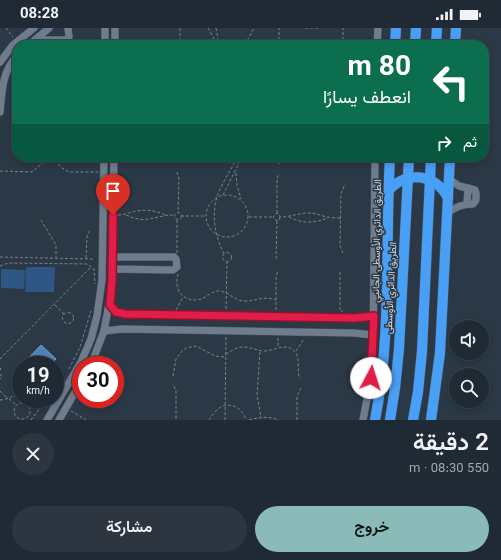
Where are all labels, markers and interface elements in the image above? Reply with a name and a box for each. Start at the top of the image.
text: 08:28 [20,3,59,26]
text: 80 m [348,46,411,90]
icon: left [425,56,477,108]
text: انعطف يسارًا [323,85,411,113]
icon: right [433,132,455,154]
text: ثم [463,132,477,155]
pin [96,174,130,215]
street label: الطريق الدائري الأوسطى الجانبي [369,179,386,303]
icon: arrive [102,180,124,202]
street label: الطريق الدائري الأوسطى [382,242,401,335]
map controls [449,320,489,408]
button: sound [449,320,489,360]
speed limit sign: 30 [72,356,124,408]
position arrow [350,357,392,399]
text: 19 [27,361,49,393]
button: search [449,368,489,408]
text: km/h [26,384,50,399]
text: 2 دقيقة [413,425,489,463]
button: close [12,433,54,475]
text: 550 m · 08:30 [409,459,489,479]
button: مشاركة [12,506,247,552]
button: خروج [255,506,489,552]

